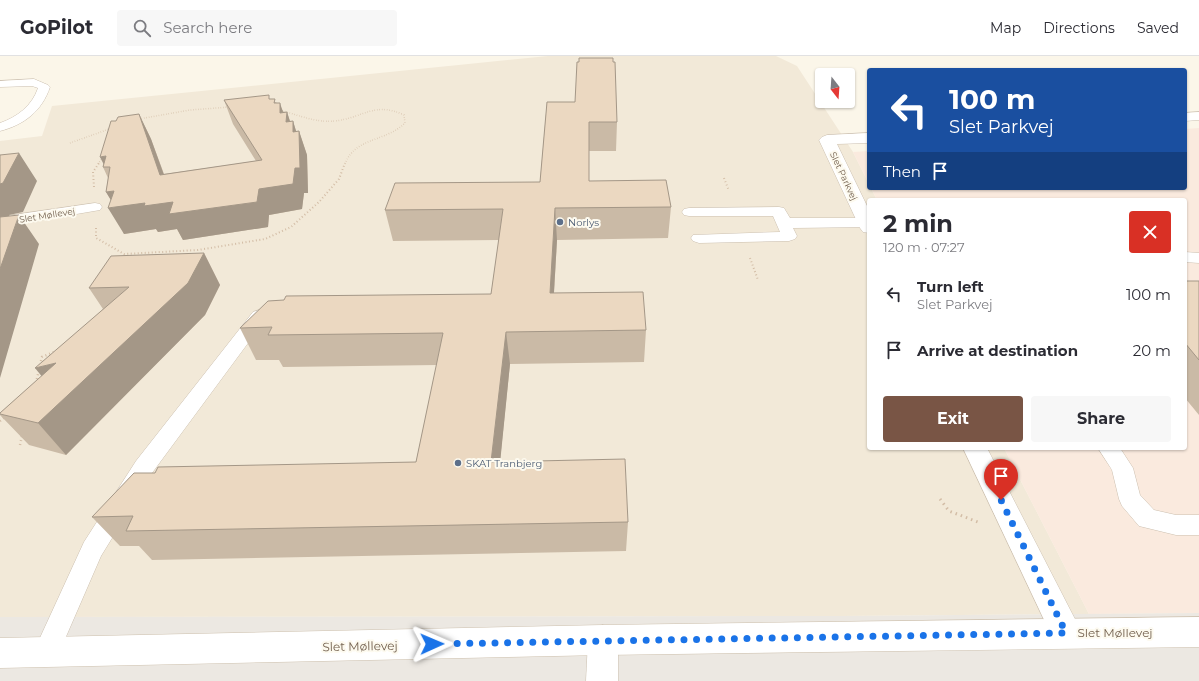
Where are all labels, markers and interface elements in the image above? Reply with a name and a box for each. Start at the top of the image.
search box [117,10,397,46]
text: GoPilot [20,16,93,39]
icon: search [131,17,153,39]
text: Search here [163,18,252,37]
text: Map [990,19,1021,37]
text: Directions [1043,19,1115,37]
text: Saved [1137,19,1179,37]
north arrow [815,68,855,108]
map controls [815,68,855,108]
text: 100 m [949,82,1035,116]
icon: left [883,84,935,136]
text: Slet Parkvej [949,116,1054,138]
street label: Slet Parkvej [828,150,860,202]
icon: arrive [929,160,951,182]
text: Then [883,162,921,181]
street label: Slet Møllevej [18,205,76,225]
text: 2 min [883,209,953,238]
button: close [1129,211,1171,253]
place label: Norlys [568,216,599,229]
marker: Norlys [555,217,565,227]
text: 120 m · 07:27 [883,239,965,255]
text: Turn left [917,277,984,296]
icon: left [883,283,905,305]
text: 100 m [1126,285,1171,304]
text: Slet Parkvej [917,296,993,312]
icon: arrive [883,339,905,361]
text: Arrive at destination [917,341,1078,360]
text: 20 m [1133,341,1171,360]
button: Exit [883,396,1023,442]
button: Share [1031,396,1171,442]
place label: SKAT Tranbjerg [466,457,542,470]
marker: SKAT Tranbjerg [453,458,463,468]
pin [984,459,1018,500]
icon: arrive [990,465,1012,487]
position arrow [411,623,453,665]
street label: Slet Møllevej [1077,625,1153,640]
street label: Slet Møllevej [322,638,398,654]

